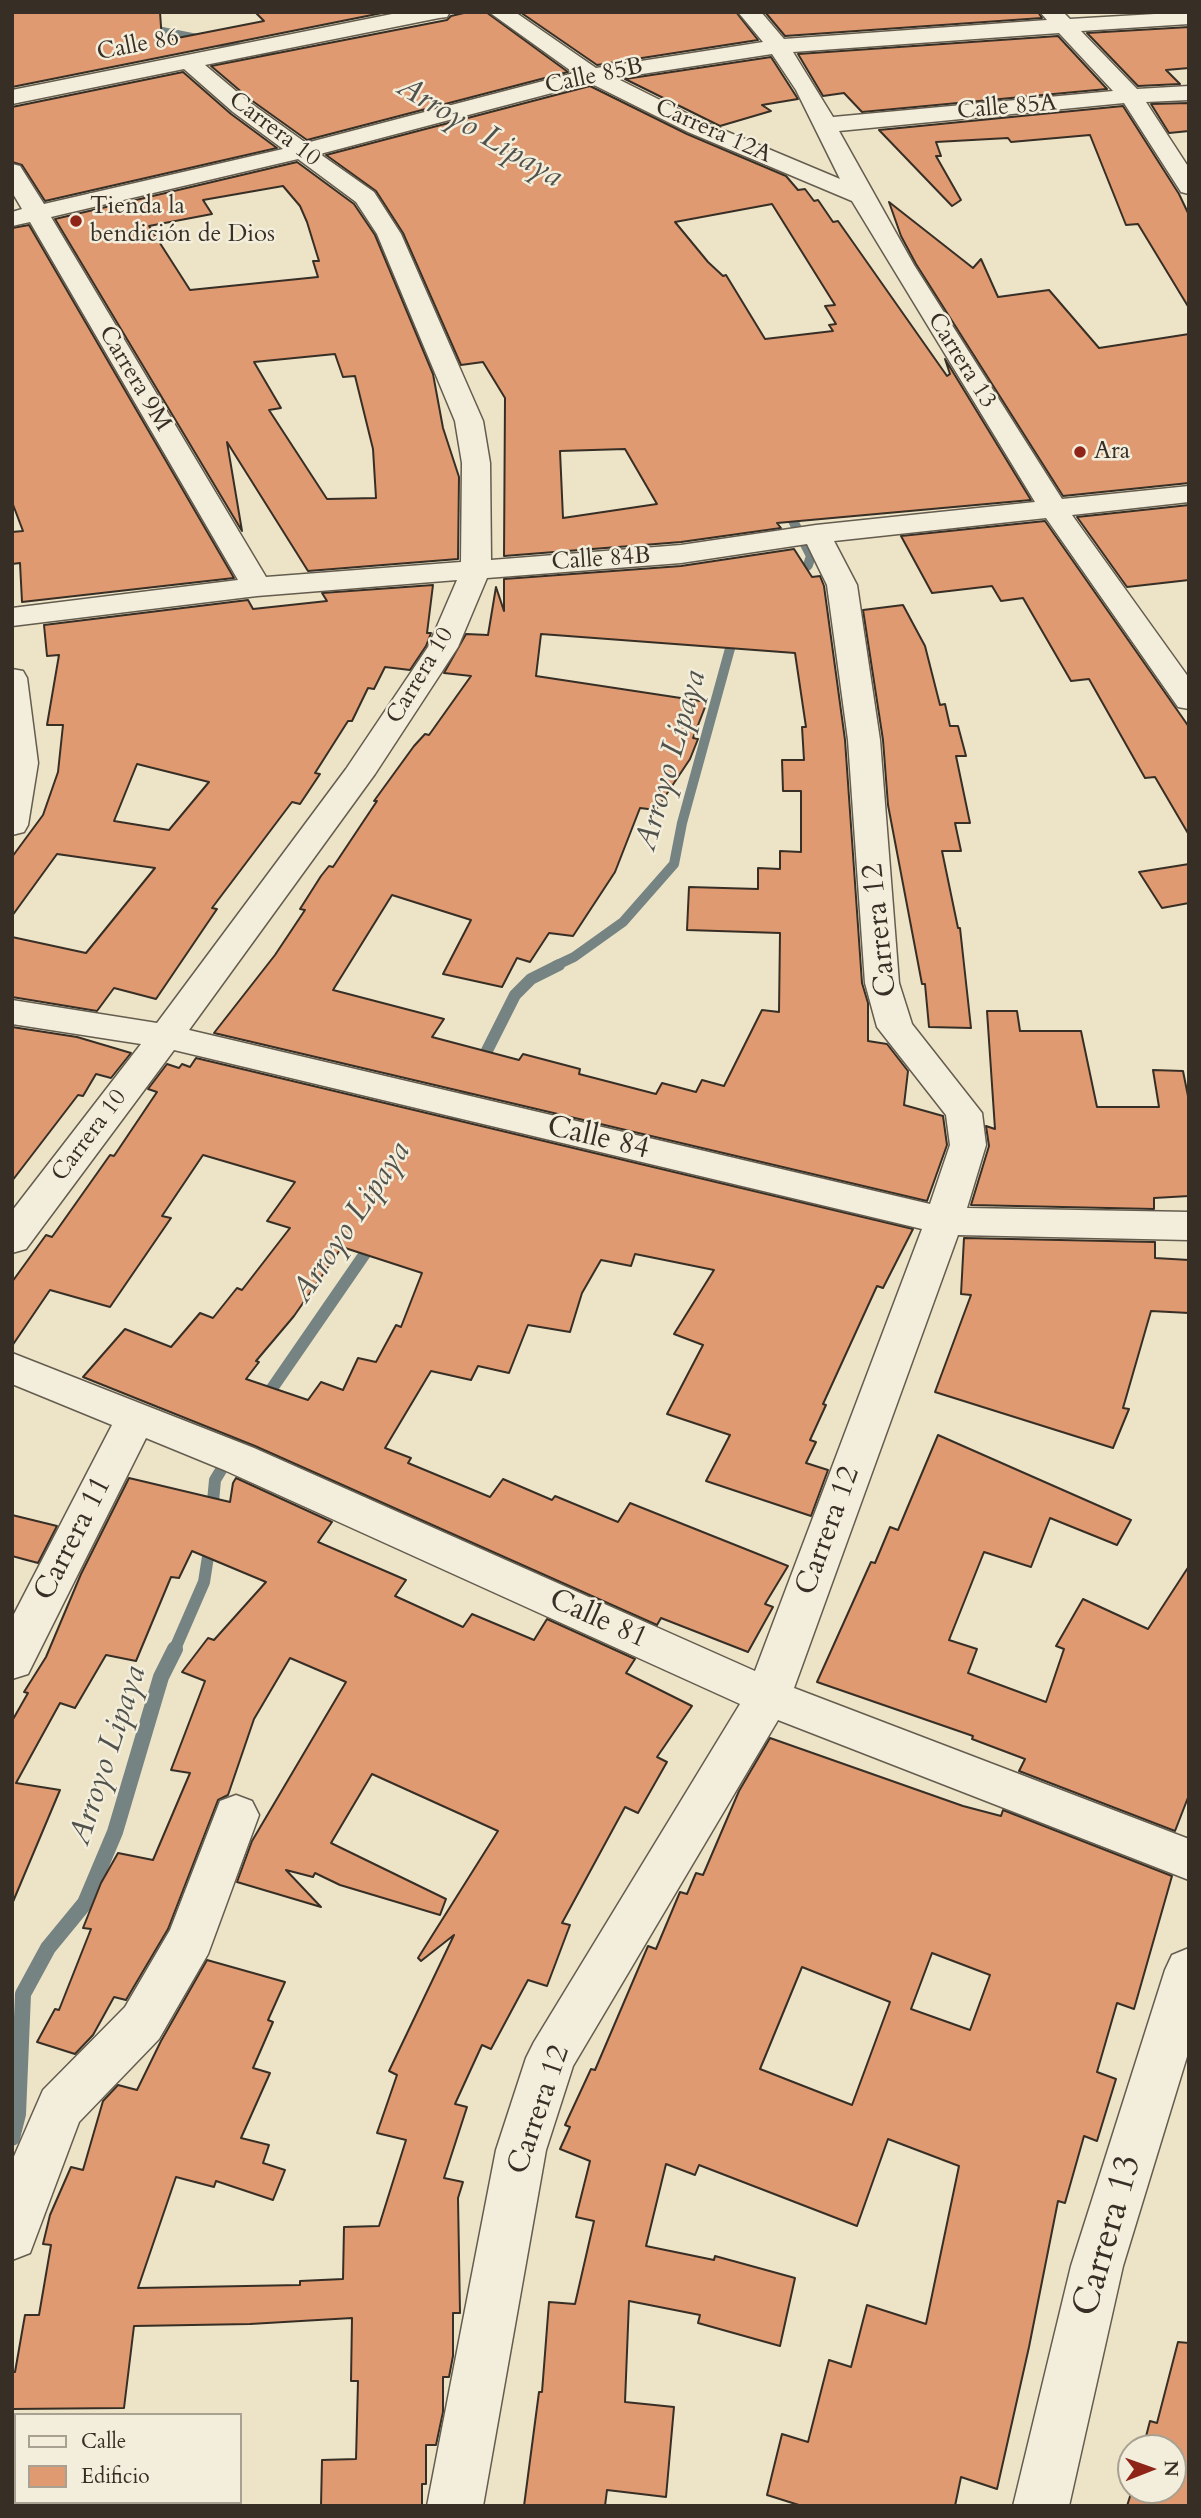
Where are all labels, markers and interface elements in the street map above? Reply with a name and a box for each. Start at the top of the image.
street label: Calle 86 [95,24,181,68]
street label: Calle 85B [543,53,645,101]
water label: Arroyo Lipaya [389,69,569,197]
street label: Carrera 10 [222,86,326,174]
street label: Calle 85A [956,89,1058,127]
street label: Carrera 12A [650,94,776,170]
place label: Tienda la bendición de Dios [90,193,275,249]
marker: Tienda la bendición de Dios [68,213,84,229]
street label: Carrera 13 [920,308,1002,414]
street label: Carrera 9M [91,321,177,437]
place label: Ara [1094,438,1130,466]
marker: Ara [1072,444,1088,460]
street label: Calle 84B [551,542,651,578]
street label: Carrera 10 [381,623,461,729]
water label: Arroyo Lipaya [628,666,716,856]
street label: Carrera 12 [856,861,906,999]
street label: Carrera 10 [46,1084,134,1188]
street label: Calle 84 [543,1110,653,1168]
water label: Arroyo Lipaya [284,1135,420,1311]
street label: Carrera 12 [789,1462,869,1600]
street label: Carrera 11 [28,1471,120,1607]
street label: Calle 81 [543,1582,653,1658]
water label: Arroyo Lipaya [62,1661,156,1851]
street label: Carrera 12 [501,2041,579,2179]
street label: Carrera 13 [1065,2150,1153,2322]
legend [14,2413,242,2504]
text: Calle [81,2427,126,2456]
north arrow [1117,2434,1187,2504]
text: N [1158,2460,1184,2477]
text: Edificio [81,2462,150,2491]

